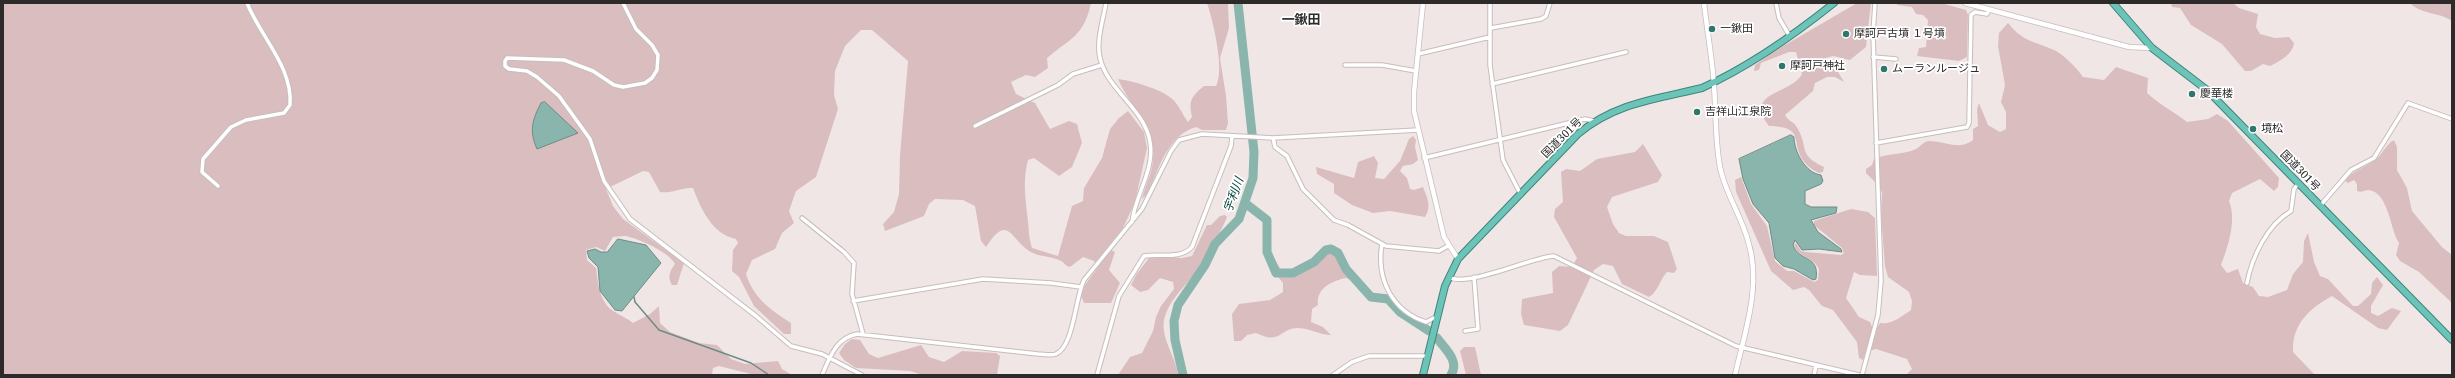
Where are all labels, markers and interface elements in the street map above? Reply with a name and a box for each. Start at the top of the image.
district label: 一鍬田 [1282,12,1320,28]
place label: 一鍬田 [1720,22,1753,36]
marker: 一鍬田 [1707,24,1717,34]
place label: 摩訶戸古墳 １号墳 [1854,27,1945,41]
marker: 摩訶戸古墳 １号墳 [1841,29,1851,39]
place label: 摩訶戸神社 [1790,59,1845,73]
marker: 摩訶戸神社 [1777,61,1787,71]
place label: ムーランルージュ [1892,62,1980,76]
marker: ムーランルージュ [1879,64,1889,74]
place label: 慶華楼 [2200,87,2233,101]
marker: 慶華楼 [2187,89,2197,99]
place label: 吉祥山江泉院 [1705,105,1771,119]
marker: 吉祥山江泉院 [1692,107,1702,117]
street label: 国道301号 [1539,115,1585,161]
place label: 境松 [2261,122,2283,136]
marker: 境松 [2248,124,2258,134]
street label: 国道301号 [2277,148,2323,194]
water label: 宇利川 [1221,176,1247,214]

